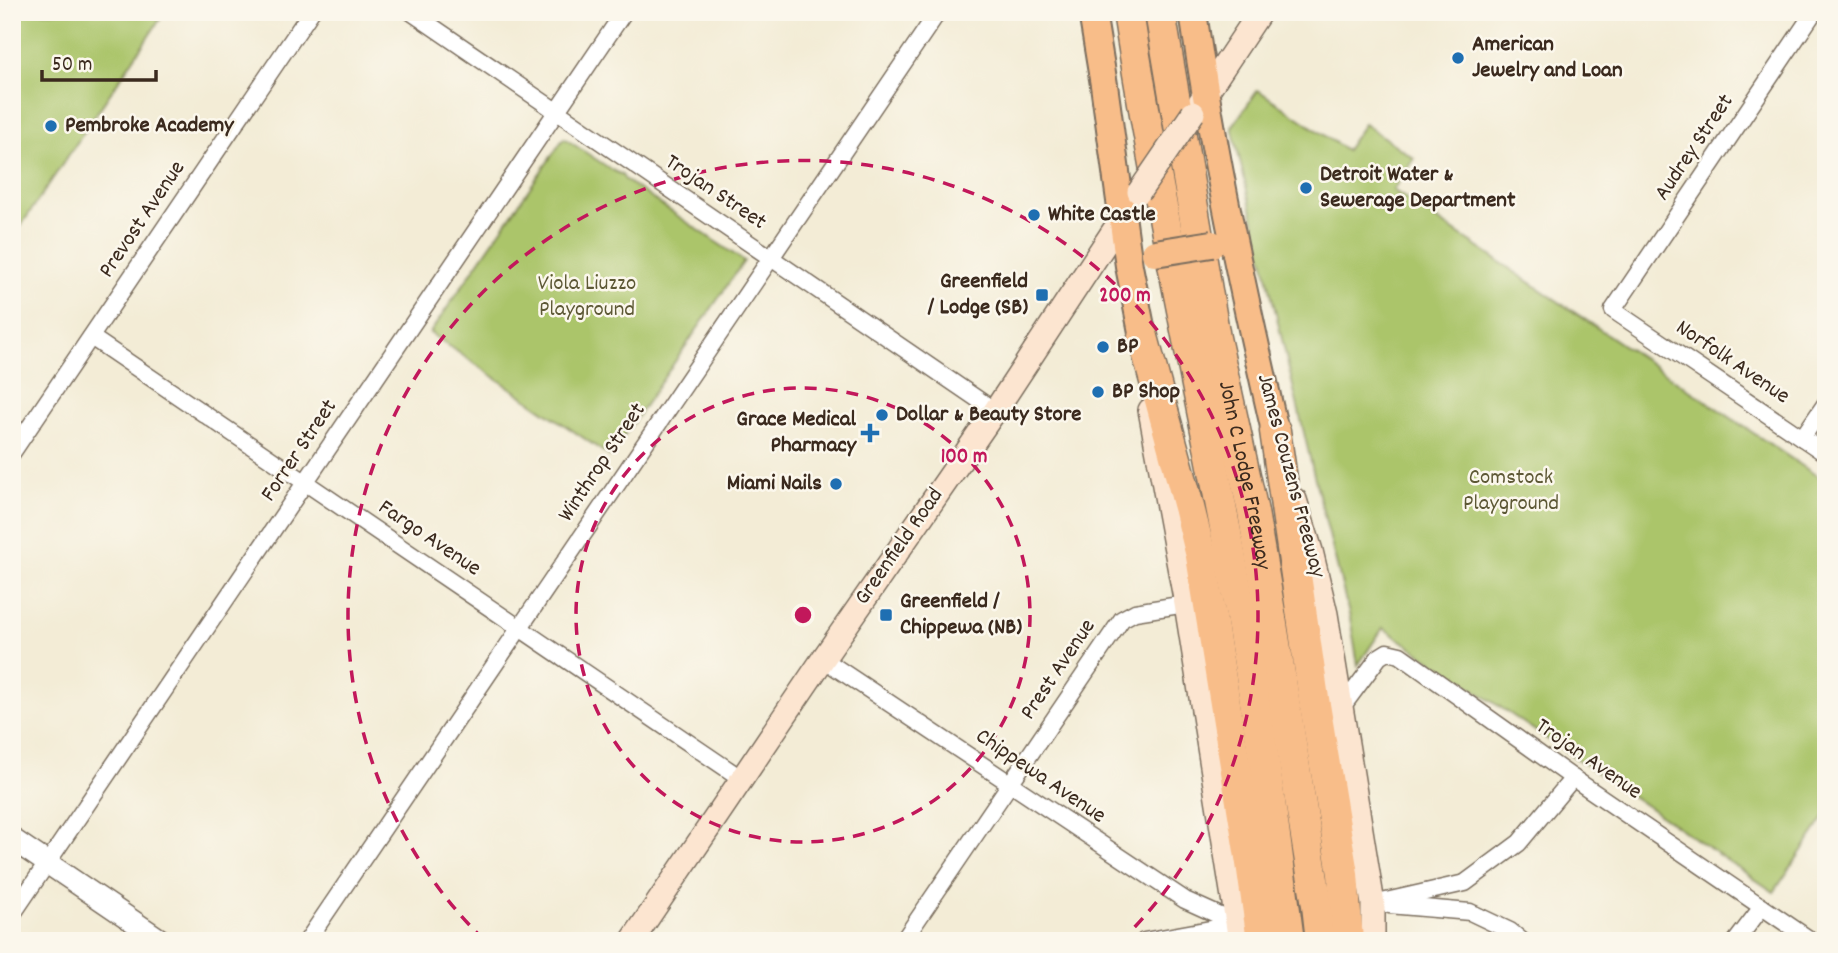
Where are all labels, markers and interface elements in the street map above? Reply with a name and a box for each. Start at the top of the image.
place label: American Jewelry and Loan [1472,29,1623,88]
scale bar [42,38,156,82]
marker: American Jewelry and Loan [1450,50,1466,66]
text: 50 m [52,51,92,81]
street label: Audrey Street [1647,88,1743,208]
place label: Pembroke Academy [65,110,235,143]
marker: Pembroke Academy [43,118,59,134]
street label: Trojan Street [657,147,773,239]
street label: Prevost Avenue [91,155,195,285]
place label: Detroit Water & Sewerage Department [1320,159,1516,218]
marker: Detroit Water & Sewerage Department [1298,180,1314,196]
place label: White Castle [1048,199,1156,232]
marker: White Castle [1026,207,1042,223]
place label: Greenfield / Lodge (SB) [927,266,1028,325]
park label: Viola Liuzzo Playground [538,268,636,327]
text: 200 m [1099,282,1151,312]
marker: Greenfield / Lodge (SB) [1034,287,1050,303]
street label: Norfolk Avenue [1668,313,1796,413]
place label: BP [1117,331,1139,364]
marker: BP [1095,339,1111,355]
street label: James Couzens Freeway [1247,370,1333,582]
place label: BP Shop [1112,376,1181,409]
street label: John C Lodge Freeway [1208,378,1279,573]
marker: BP Shop [1090,384,1106,400]
street label: Forrer Street [254,393,346,509]
street label: Winthrop Street [551,397,655,529]
place label: Dollar & Beauty Store [896,399,1081,432]
place label: Grace Medical Pharmacy [736,404,858,463]
marker: Dollar & Beauty Store [874,407,890,423]
marker: Grace Medical Pharmacy [862,425,878,441]
text: 100 m [941,443,987,473]
park label: Comstock Playground [1463,462,1559,521]
place label: Miami Nails [727,468,822,501]
marker: Miami Nails [828,476,844,492]
street label: Greenfield Road [847,482,953,612]
street label: Fargo Avenue [371,492,487,586]
place label: Greenfield / Chippewa (NB) [900,586,1022,645]
centre of rings [791,603,815,627]
marker: Greenfield / Chippewa (NB) [878,607,894,623]
street label: Prest Avenue [1013,613,1105,727]
street label: Trojan Avenue [1528,711,1648,809]
street label: Chippewa Avenue [968,721,1112,833]

